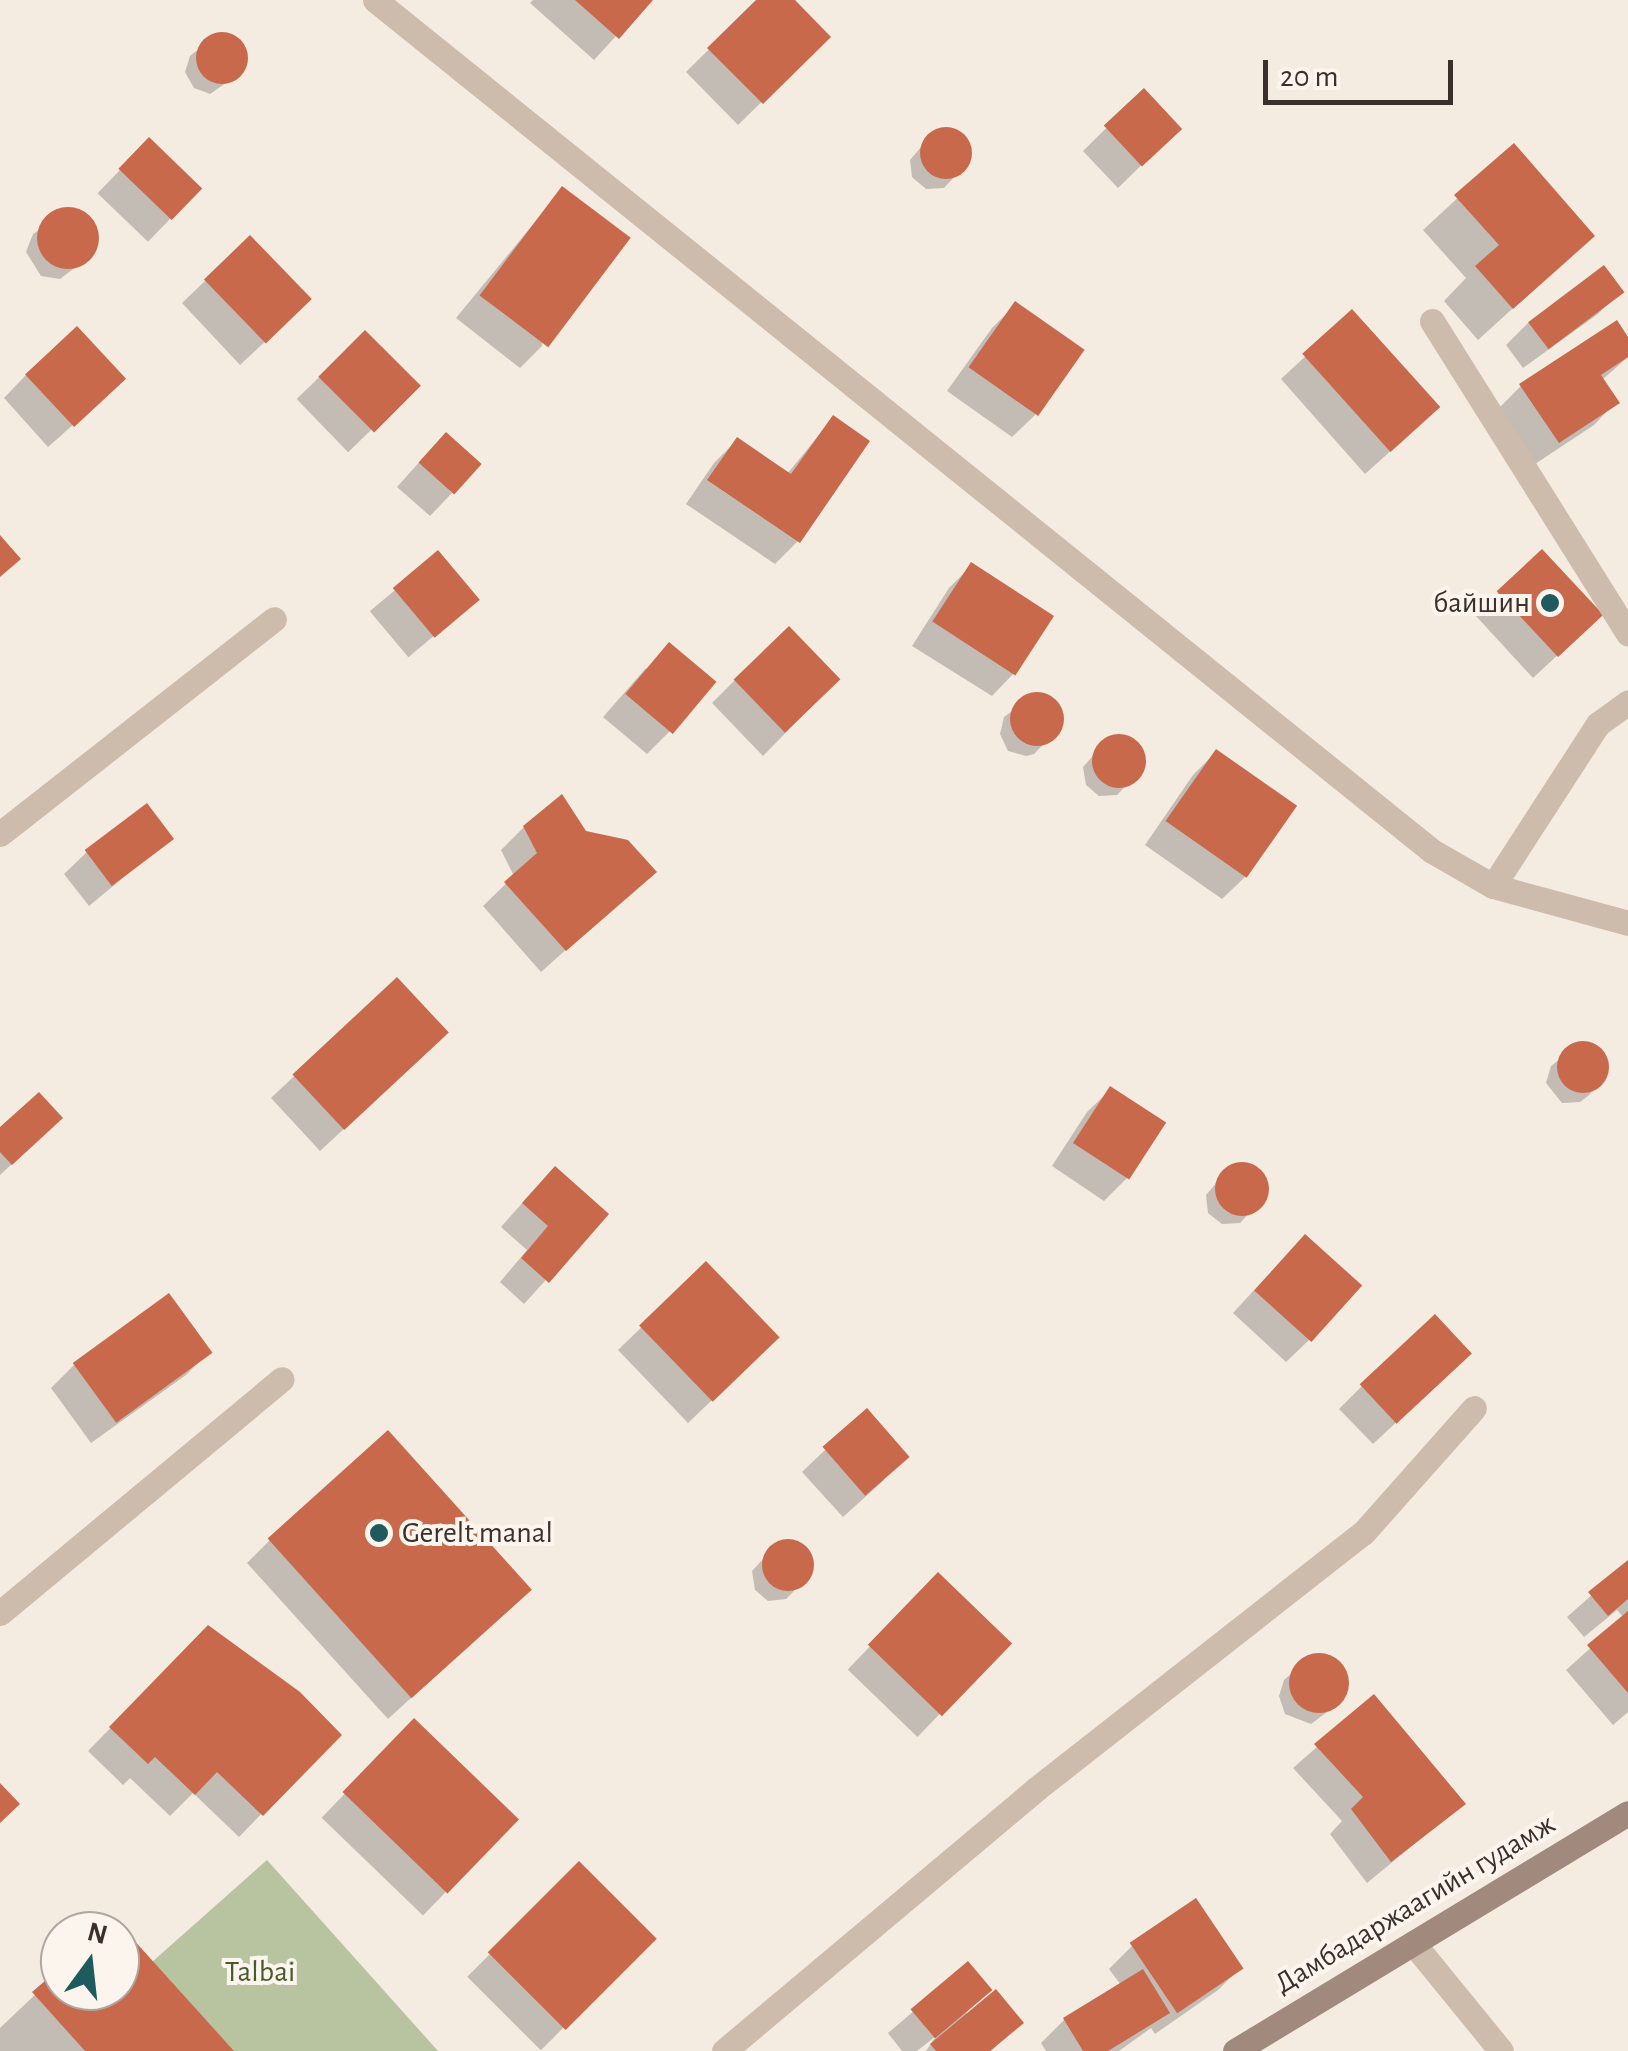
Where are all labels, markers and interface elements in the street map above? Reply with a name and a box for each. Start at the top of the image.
scale bar [1268,40,1458,102]
text: 20 m [1280,62,1338,92]
place label: байшин [1433,585,1530,621]
marker: байшин [1539,592,1561,614]
place label: Gerelt manal [402,1515,553,1551]
marker: Gerelt manal [366,1520,392,1546]
street label: Дамбадаржаагийн гудамж [1268,1806,1562,2002]
north arrow [40,1911,140,2011]
text: N [84,1918,110,1950]
park label: Talbai [225,1954,295,1990]

